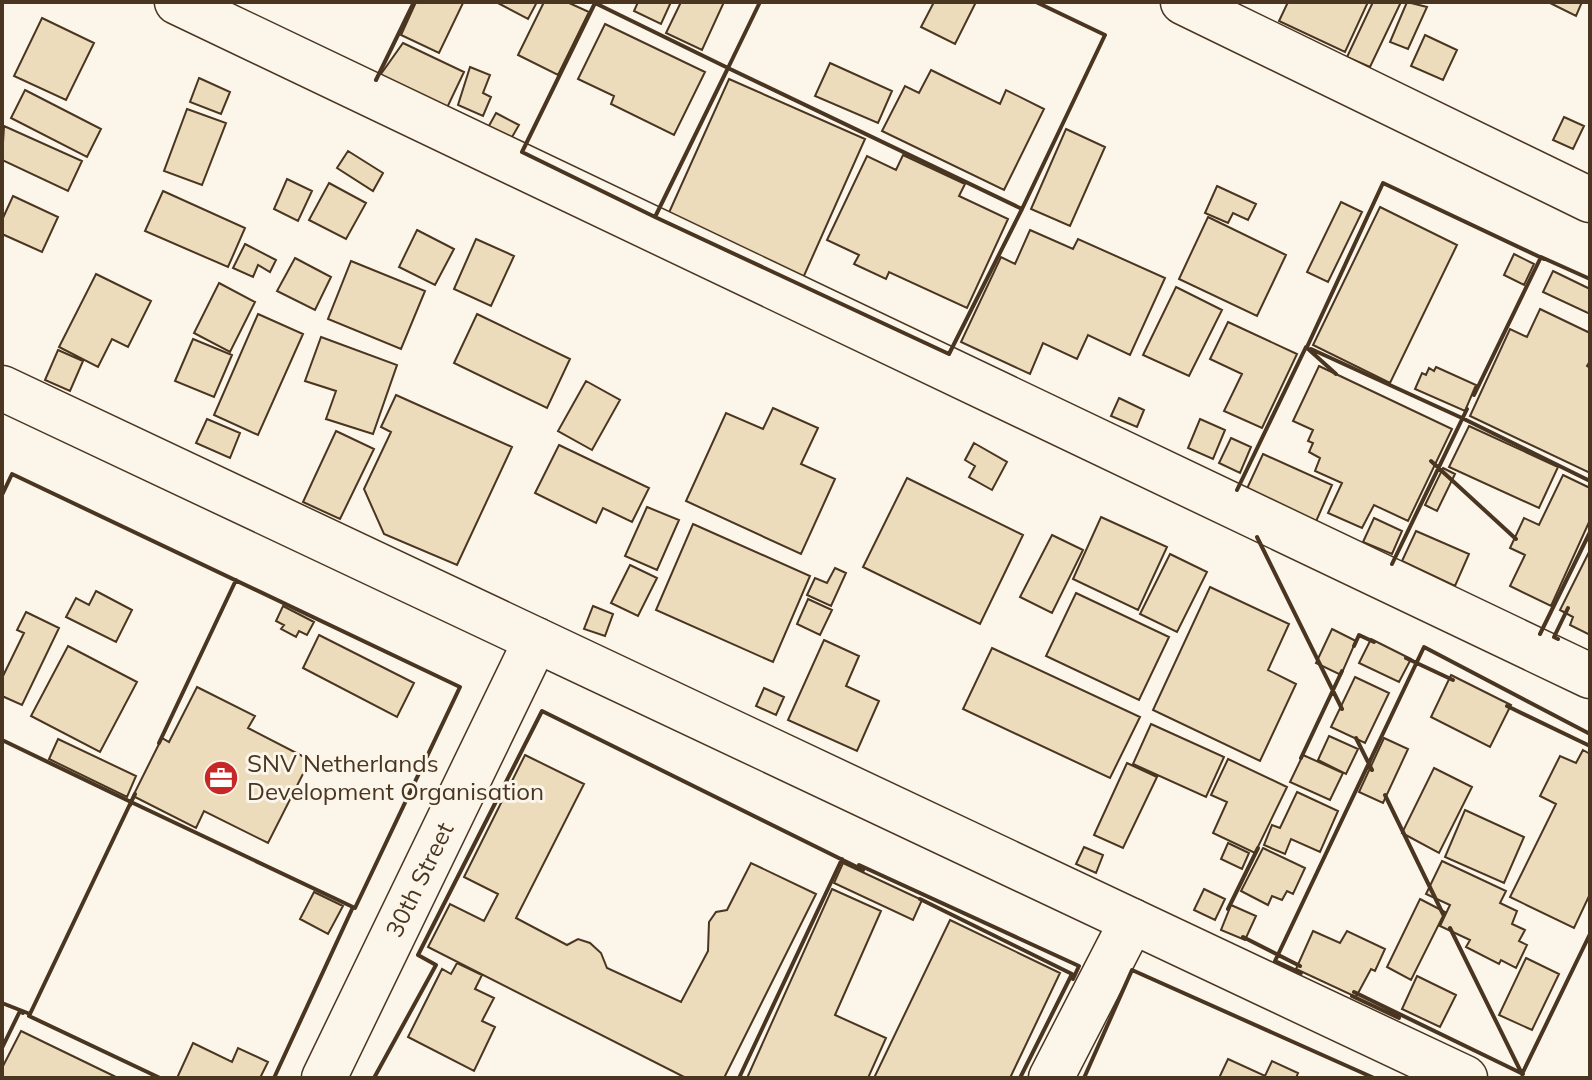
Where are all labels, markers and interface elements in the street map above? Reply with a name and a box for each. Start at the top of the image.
place label: SNV Netherlands Development Organisation [247,748,544,806]
office icon: SNV Netherlands Development Organisation [202,759,240,797]
street label: 30th Street [378,817,459,942]

